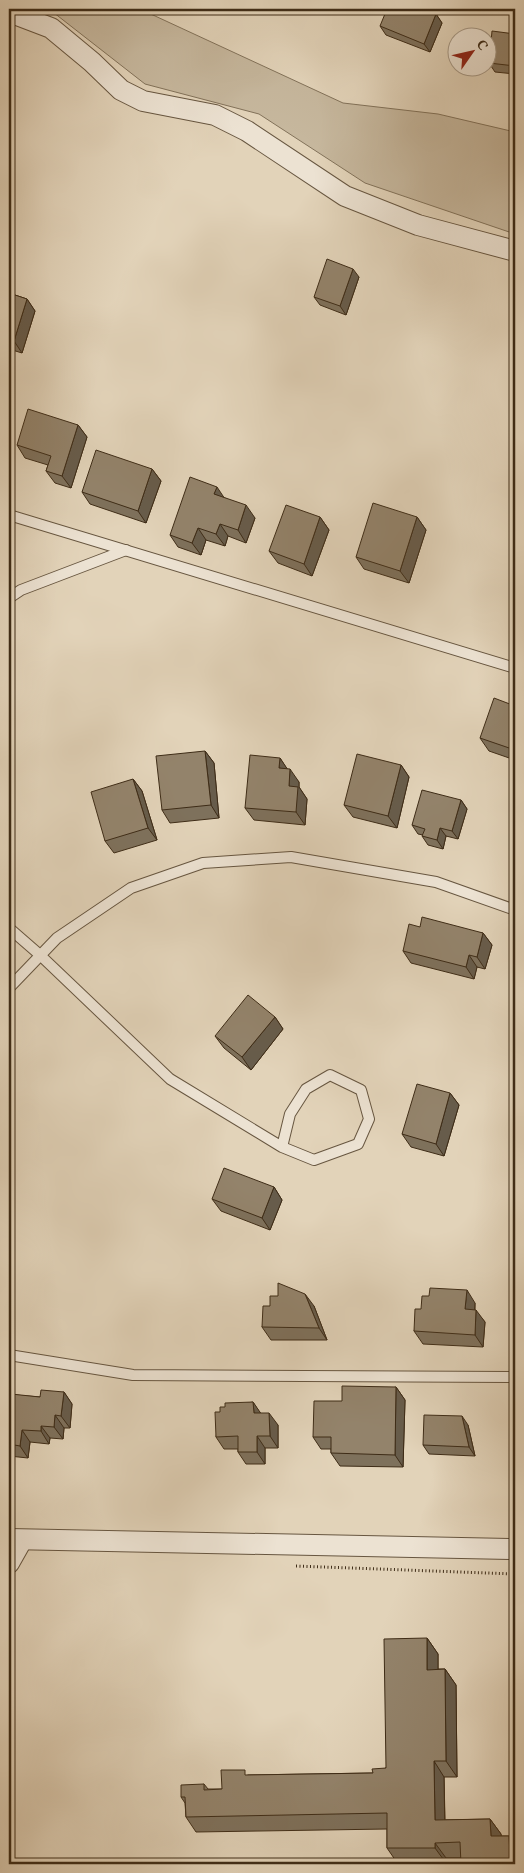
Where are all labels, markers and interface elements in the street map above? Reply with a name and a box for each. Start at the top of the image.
north arrow [446,28,496,78]
text: С [471,37,492,55]

